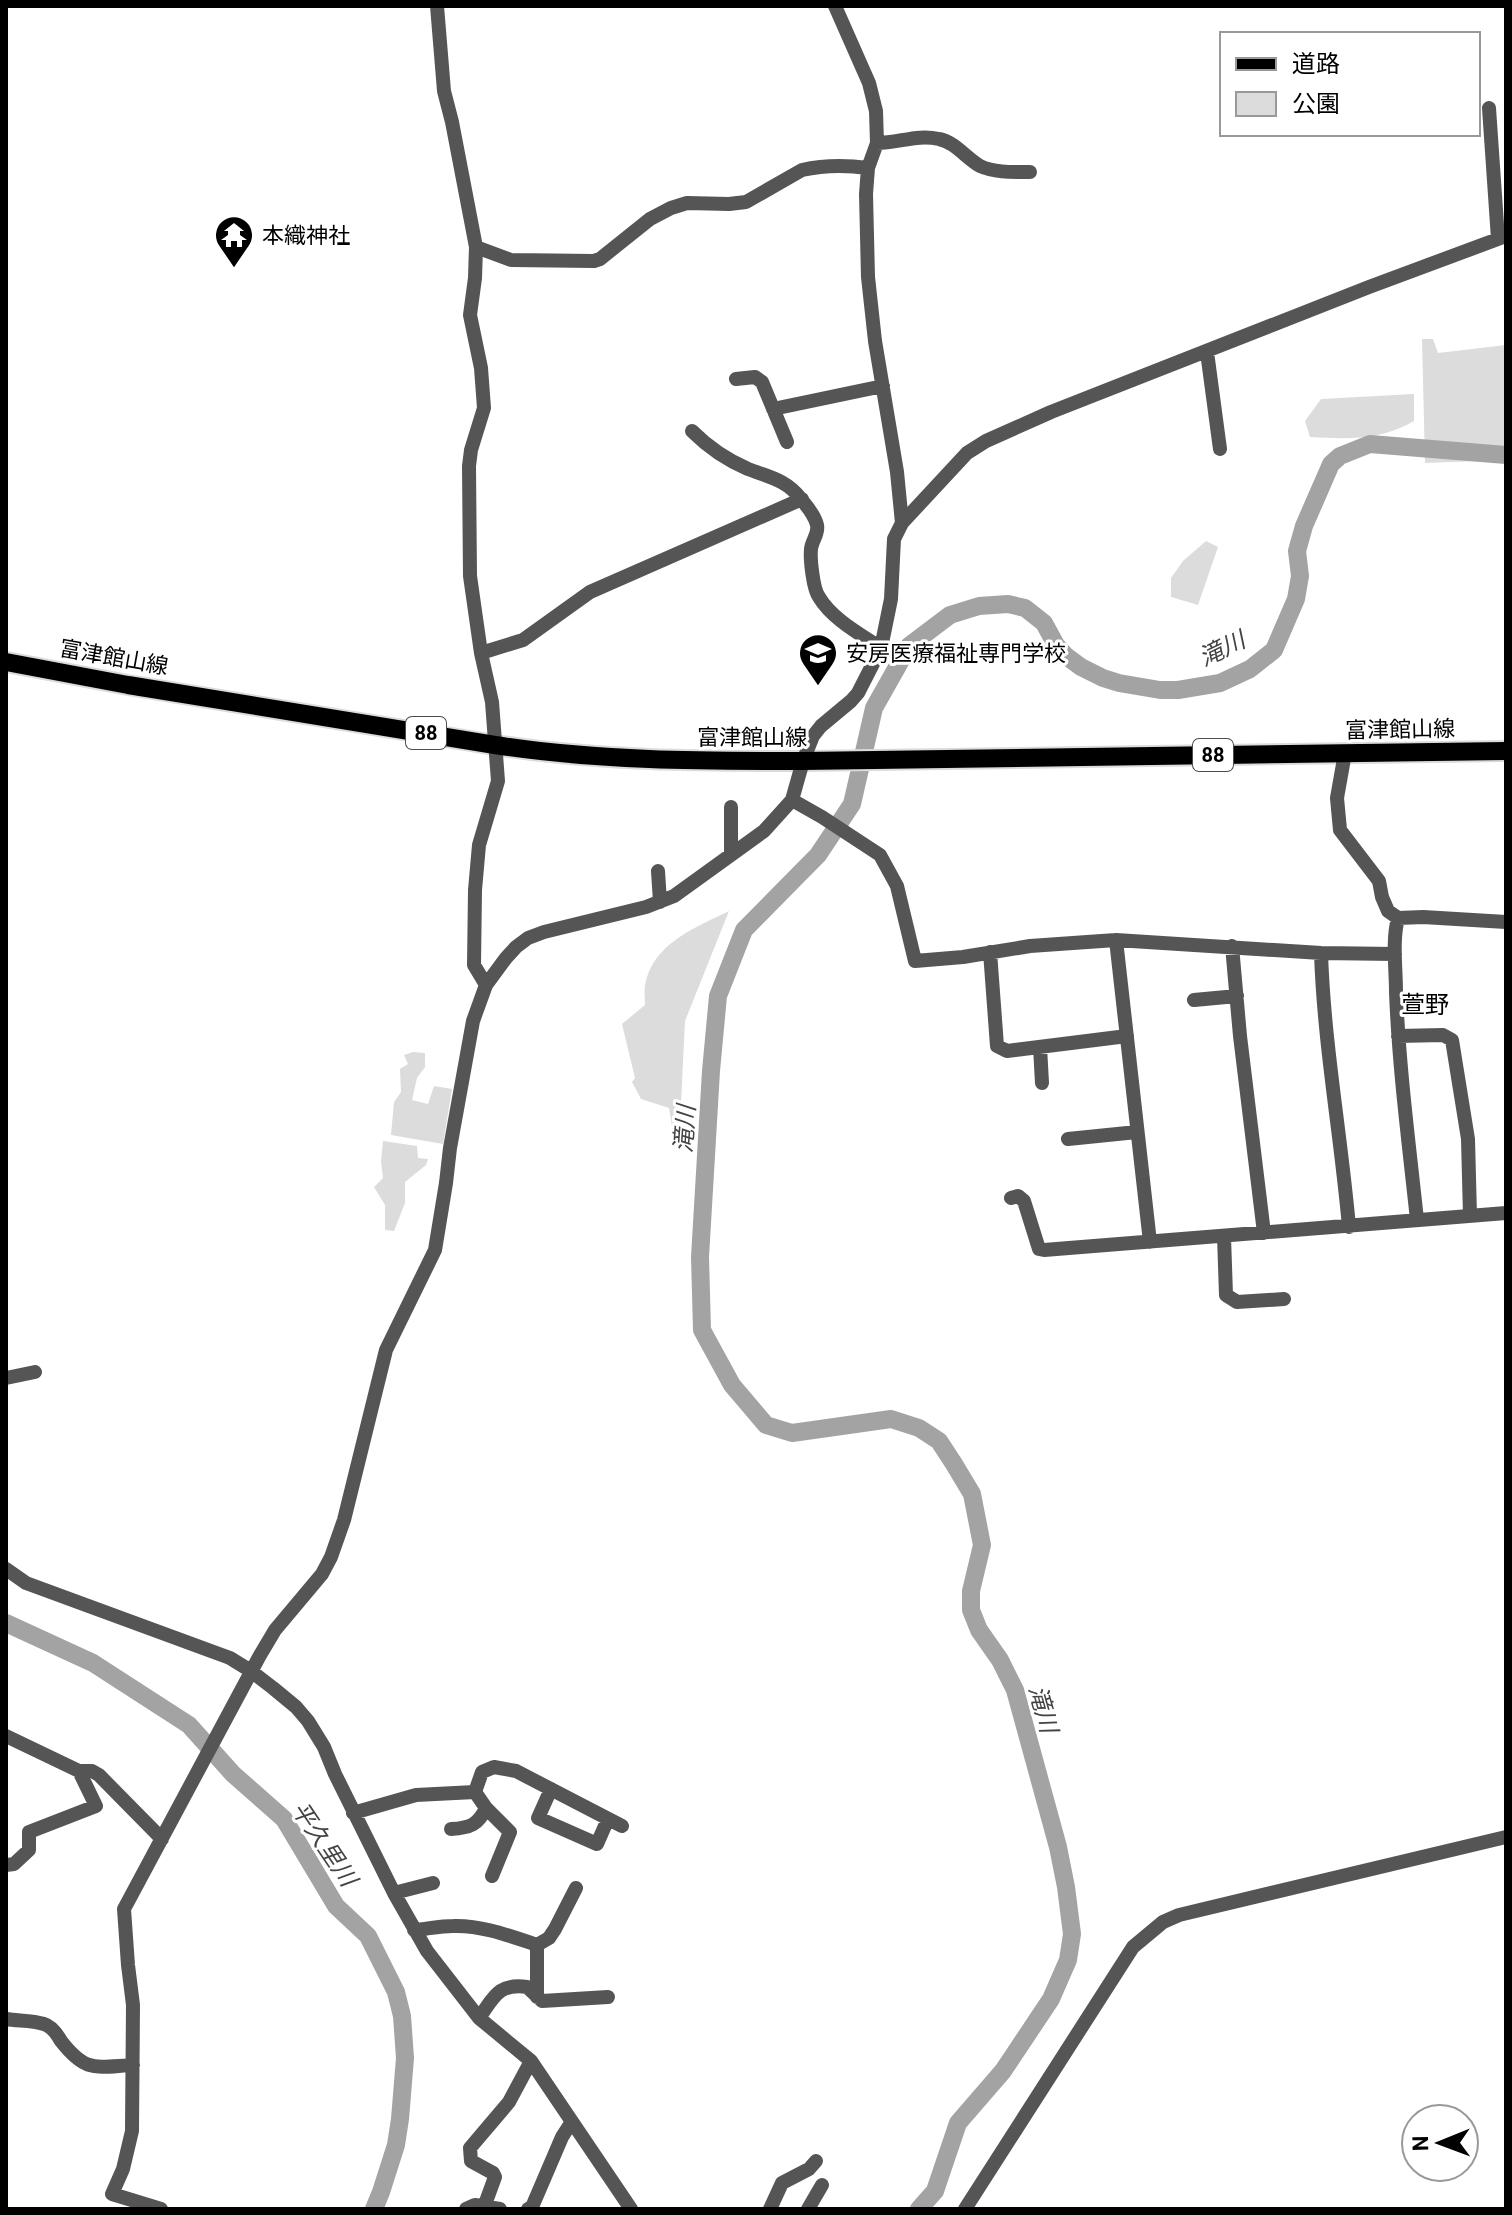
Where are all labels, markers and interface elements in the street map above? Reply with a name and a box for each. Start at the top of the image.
legend [1220,32,1480,136]
text: 道路 [1292,50,1340,78]
text: 公園 [1292,90,1340,118]
temple icon: 本織神社 [213,214,255,269]
place label: 本織神社 [262,223,350,248]
water label: 滝川 [1194,625,1252,672]
school or university icon: 安房医療福祉専門学校 [797,632,839,687]
street label: 富津館山線 [58,636,170,679]
place label: 安房医療福祉専門学校 [846,641,1066,666]
street label: 富津館山線 [1345,716,1455,743]
road number: 88 [406,717,446,749]
street label: 富津館山線 [697,725,807,750]
road number: 88 [1193,739,1233,771]
district label: 萱野 [1401,991,1449,1019]
water label: 滝川 [669,1101,701,1154]
water label: 滝川 [1023,1682,1064,1739]
water label: 平久里川 [286,1796,364,1894]
north arrow [1400,2103,1480,2183]
text: N [1408,2135,1433,2151]

